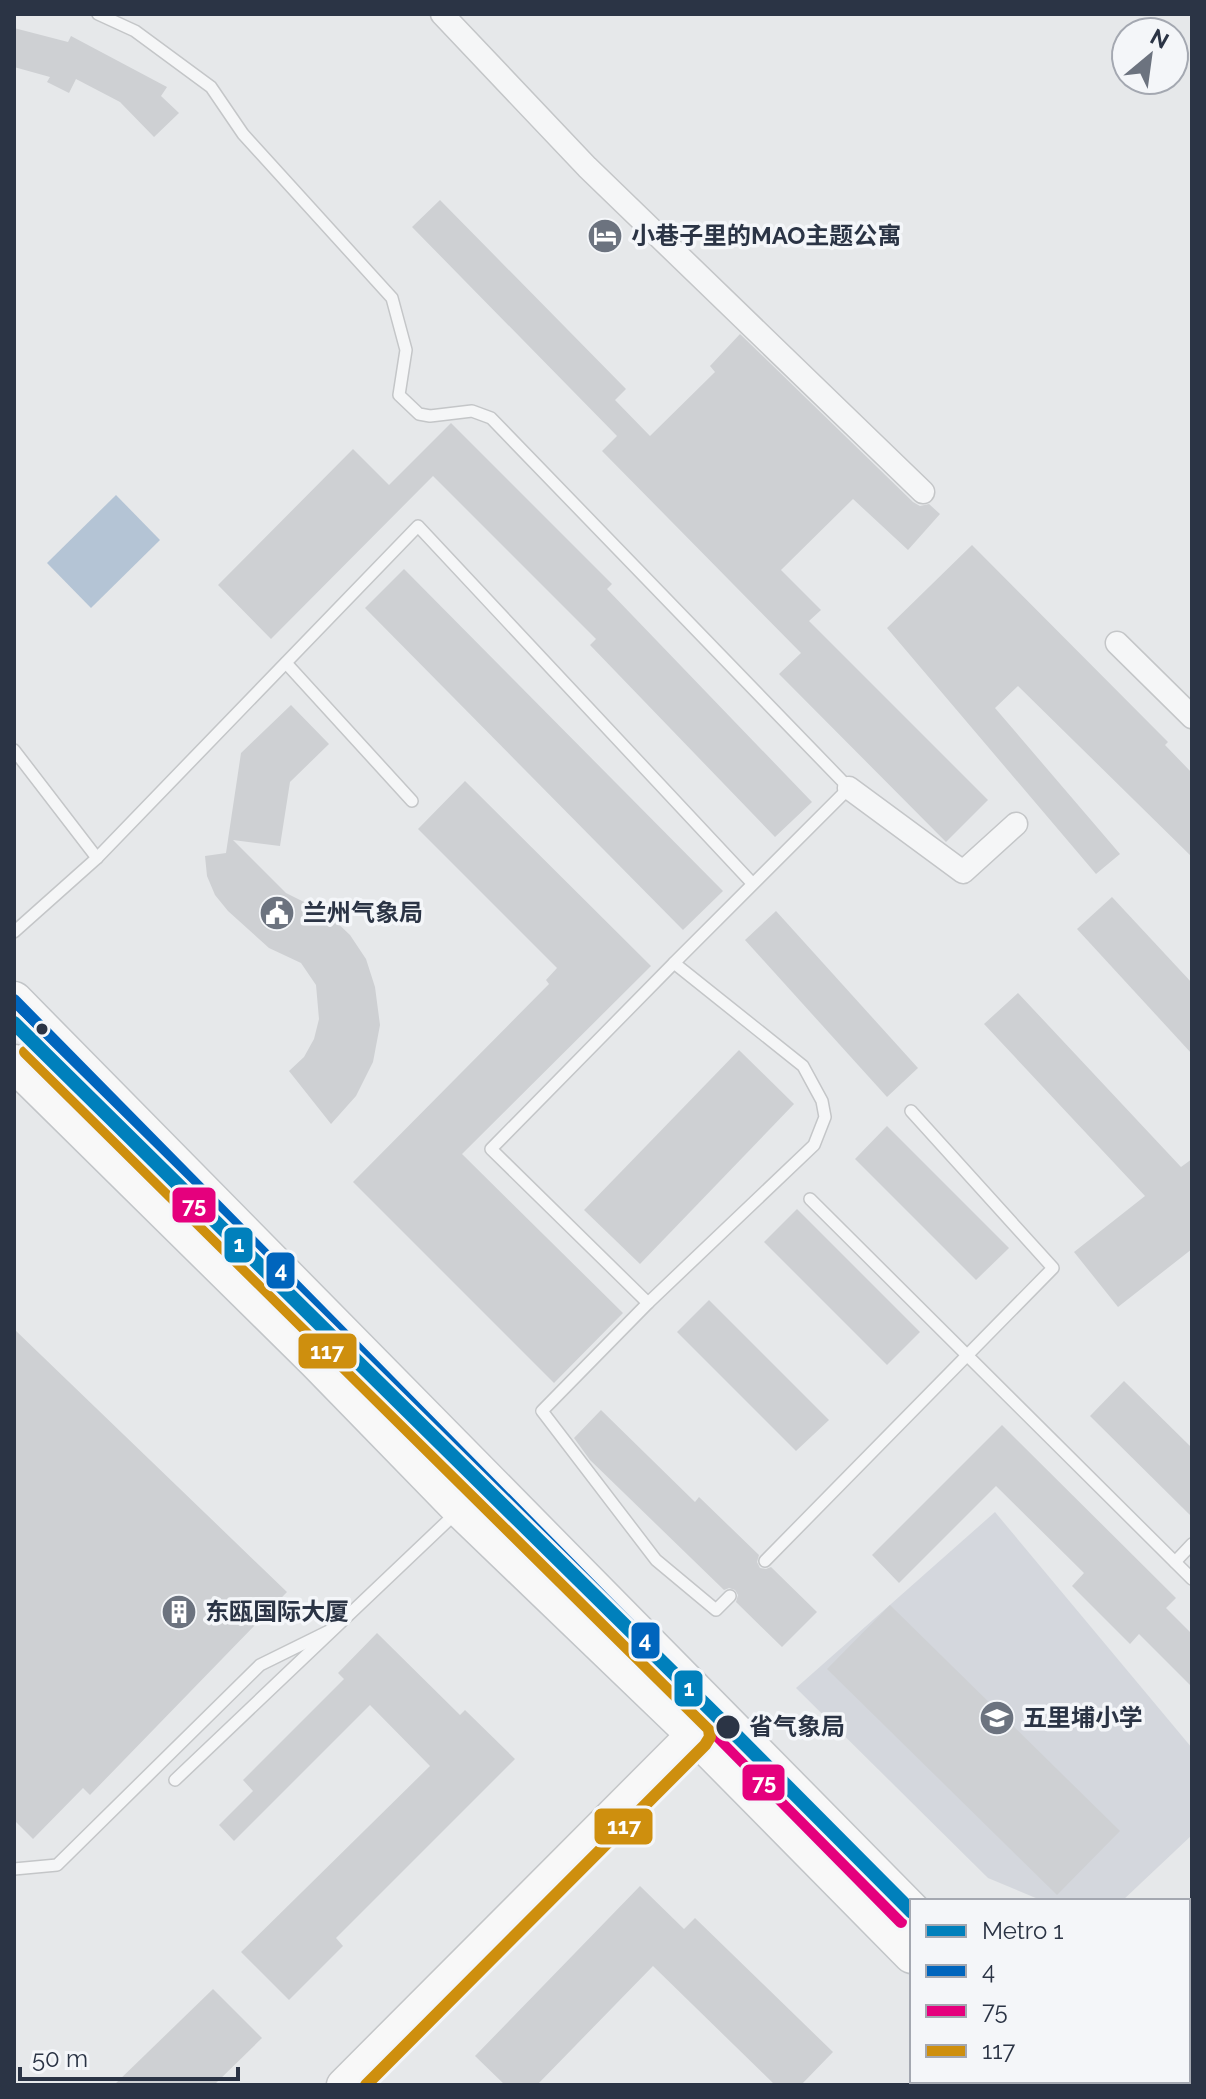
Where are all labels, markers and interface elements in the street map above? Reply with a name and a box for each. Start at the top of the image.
north arrow [1110,16,1190,96]
text: N [1146,23,1173,54]
hotel icon: 小巷子里的MAO主题公寓 [586,217,624,255]
place label: 小巷子里的MAO主题公寓 [631,221,901,250]
public building icon: 兰州气象局 [258,894,296,932]
place label: 兰州气象局 [303,898,423,927]
unlabelled marker [34,1021,50,1037]
line badge: 75 [171,1186,217,1224]
text: 75 [182,1192,206,1218]
line badge: 1 [223,1226,254,1264]
text: 1 [234,1231,245,1257]
line badge: 4 [265,1251,296,1290]
text: 4 [275,1257,287,1283]
line badge: 117 [297,1332,358,1370]
text: 117 [310,1338,345,1364]
building icon: 东瓯国际大厦 [160,1593,198,1631]
place label: 东瓯国际大厦 [205,1597,349,1626]
line badge: 4 [630,1621,661,1660]
text: 4 [639,1627,651,1653]
line badge: 1 [673,1669,704,1708]
text: 1 [684,1675,695,1701]
school or university icon: 五里埔小学 [978,1699,1016,1737]
place label: 五里埔小学 [1023,1703,1143,1732]
place label: 省气象局 [749,1712,845,1741]
marker: 省气象局 [714,1713,742,1741]
line badge: 75 [741,1763,786,1802]
text: 75 [752,1769,776,1795]
line badge: 117 [593,1807,654,1846]
text: 117 [607,1813,642,1839]
legend [910,1899,1190,2083]
text: Metro 1 [982,1916,1064,1945]
text: 4 [982,1956,995,1985]
text: 75 [982,1996,1008,2025]
scale bar [20,2031,238,2081]
text: 117 [982,2036,1015,2065]
text: 50 m [32,2044,88,2073]

